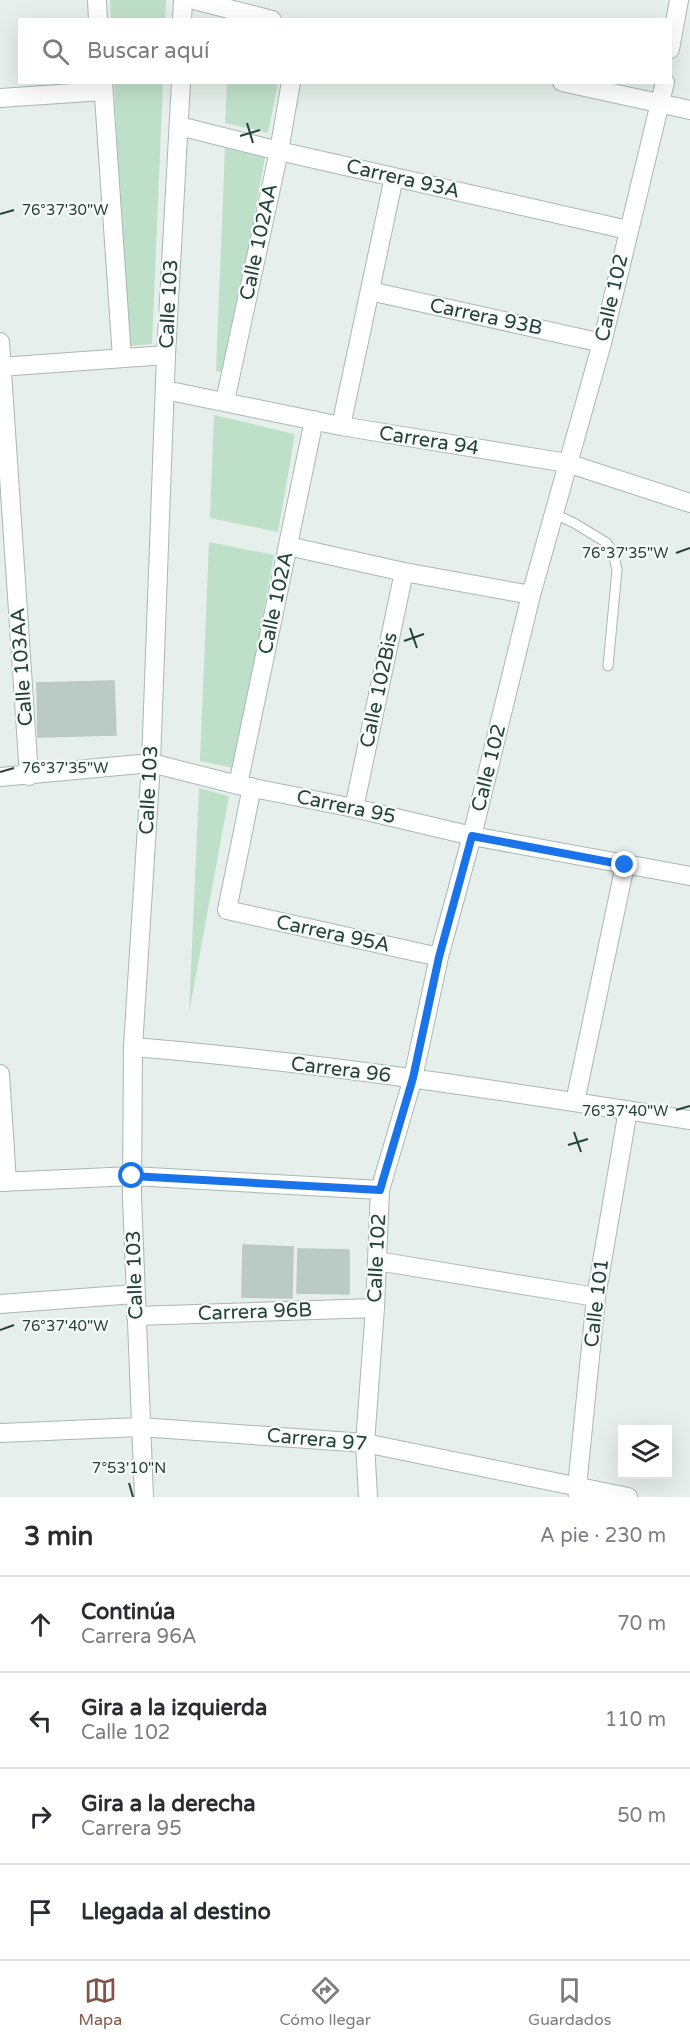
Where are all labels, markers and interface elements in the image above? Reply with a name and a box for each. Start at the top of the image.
search box [18,18,672,84]
icon: search [39,35,72,68]
text: Buscar aquí [87,38,209,64]
street label: Carrera 93A [344,154,462,204]
street label: Calle 102AA [235,181,283,303]
text: 76°37'30"W [22,201,108,219]
street label: Calle 102 [590,252,634,344]
street label: Calle 103 [155,259,183,349]
street label: Carrera 93B [427,293,545,341]
street label: Carrera 94 [377,421,481,461]
text: 76°37'35"W [582,544,668,562]
street label: Calle 102A [253,550,299,656]
street label: Calle 103AA [6,607,38,727]
street label: Calle 102Bis [355,630,403,750]
street label: Calle 102 [467,722,511,814]
street label: Calle 103 [135,745,163,835]
text: 76°37'35"W [22,759,108,777]
street label: Carrera 95 [294,785,398,829]
route end [611,851,637,877]
street label: Carrera 95A [274,910,392,958]
street label: Carrera 96 [290,1052,392,1088]
text: 76°37'40"W [582,1102,668,1120]
route start [118,1162,144,1188]
street label: Calle 102 [363,1213,391,1303]
street label: Calle 103 [121,1230,149,1320]
street label: Calle 101 [580,1257,614,1349]
street label: Carrera 96B [197,1298,313,1326]
text: 76°37'40"W [22,1317,108,1335]
street label: Carrera 97 [266,1424,368,1456]
map controls [618,1425,672,1479]
button: layers [618,1425,672,1479]
text: 7°53'10"N [92,1459,166,1477]
text: 3 min [24,1521,93,1552]
text: A pie · 230 m [540,1524,666,1548]
text: Continúa [81,1599,175,1625]
icon: ahead [24,1608,57,1641]
text: 70 m [617,1612,666,1636]
text: Carrera 96A [81,1625,197,1649]
text: Gira a la izquierda [81,1695,267,1721]
icon: left [24,1704,57,1737]
text: 110 m [605,1708,666,1732]
text: Calle 102 [81,1721,170,1745]
text: Gira a la derecha [81,1791,256,1817]
icon: right [24,1800,57,1833]
text: 50 m [617,1804,666,1828]
text: Carrera 95 [81,1817,182,1841]
icon: arrive [24,1896,57,1929]
text: Llegada al destino [81,1899,271,1925]
tab: Mapa [79,1974,122,2030]
tab: Cómo llegar [279,1974,371,2030]
tab: Guardados [528,1974,611,2030]

